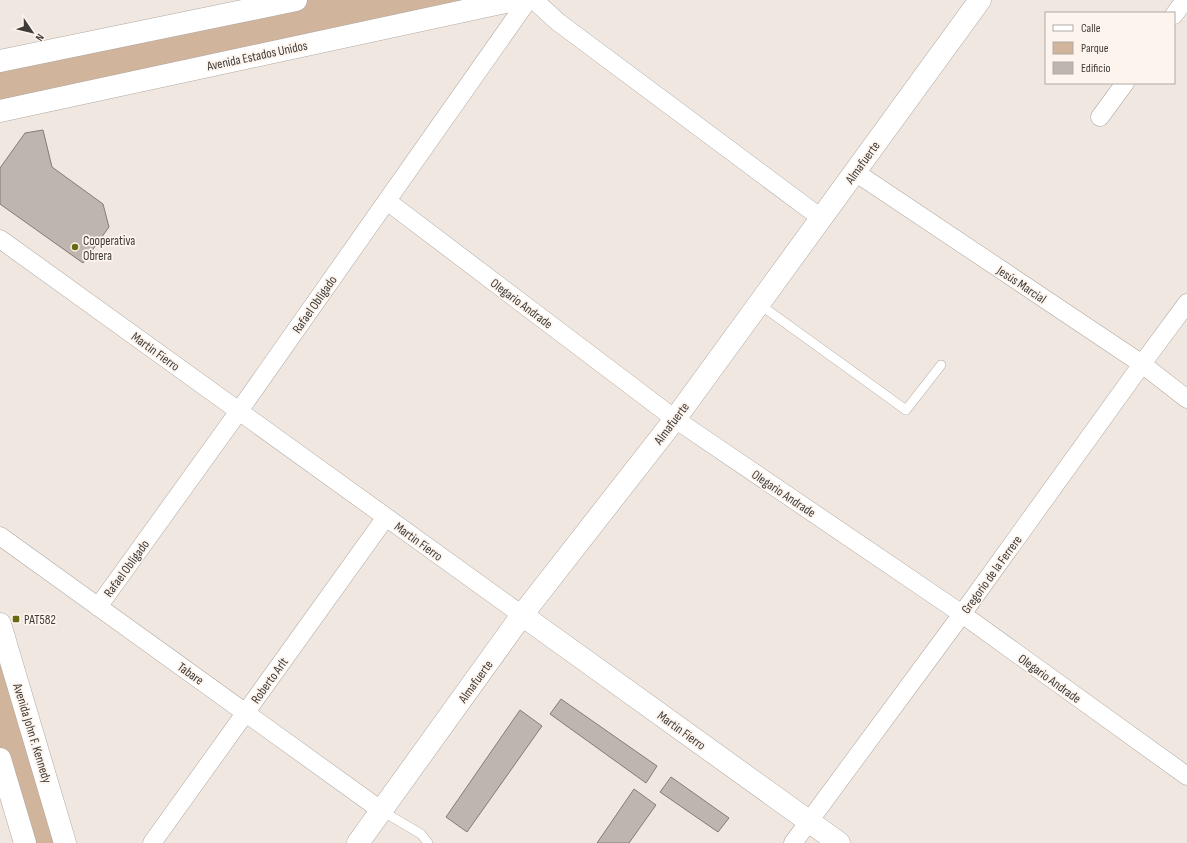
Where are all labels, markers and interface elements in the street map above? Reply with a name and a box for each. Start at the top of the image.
north arrow [12,12,52,52]
legend [1045,12,1175,84]
text: Calle [1081,21,1101,36]
text: N [33,31,47,44]
street label: Avenida Estados Unidos [204,37,309,75]
text: Parque [1081,41,1109,56]
text: Edificio [1081,61,1110,76]
street label: Almafuerte [841,138,884,188]
place label: Cooperativa Obrera [83,233,135,264]
marker: Cooperativa Obrera [70,242,80,252]
street label: Jesús Marcial [993,262,1049,307]
street label: Rafael Obligado [289,273,341,337]
street label: Olegario Andrade [487,275,556,332]
street label: Martin Fierro [128,329,183,375]
street label: Almafuerte [650,399,693,449]
street label: Olegario Andrade [748,467,818,521]
street label: Martin Fierro [391,519,446,565]
street label: Gregorio de la Ferrere [958,532,1026,617]
street label: Rafael Obligado [101,537,153,600]
place label: PAT582 [24,612,56,628]
marker: PAT582 [11,614,21,624]
street label: Olegario Andrade [1015,651,1084,707]
street label: Roberto Arlt [248,654,292,707]
street label: Almafuerte [454,657,497,707]
street label: Tabare [174,659,207,689]
street label: Avenida John F. Kennedy [9,680,55,785]
street label: Martin Fierro [654,708,709,754]

